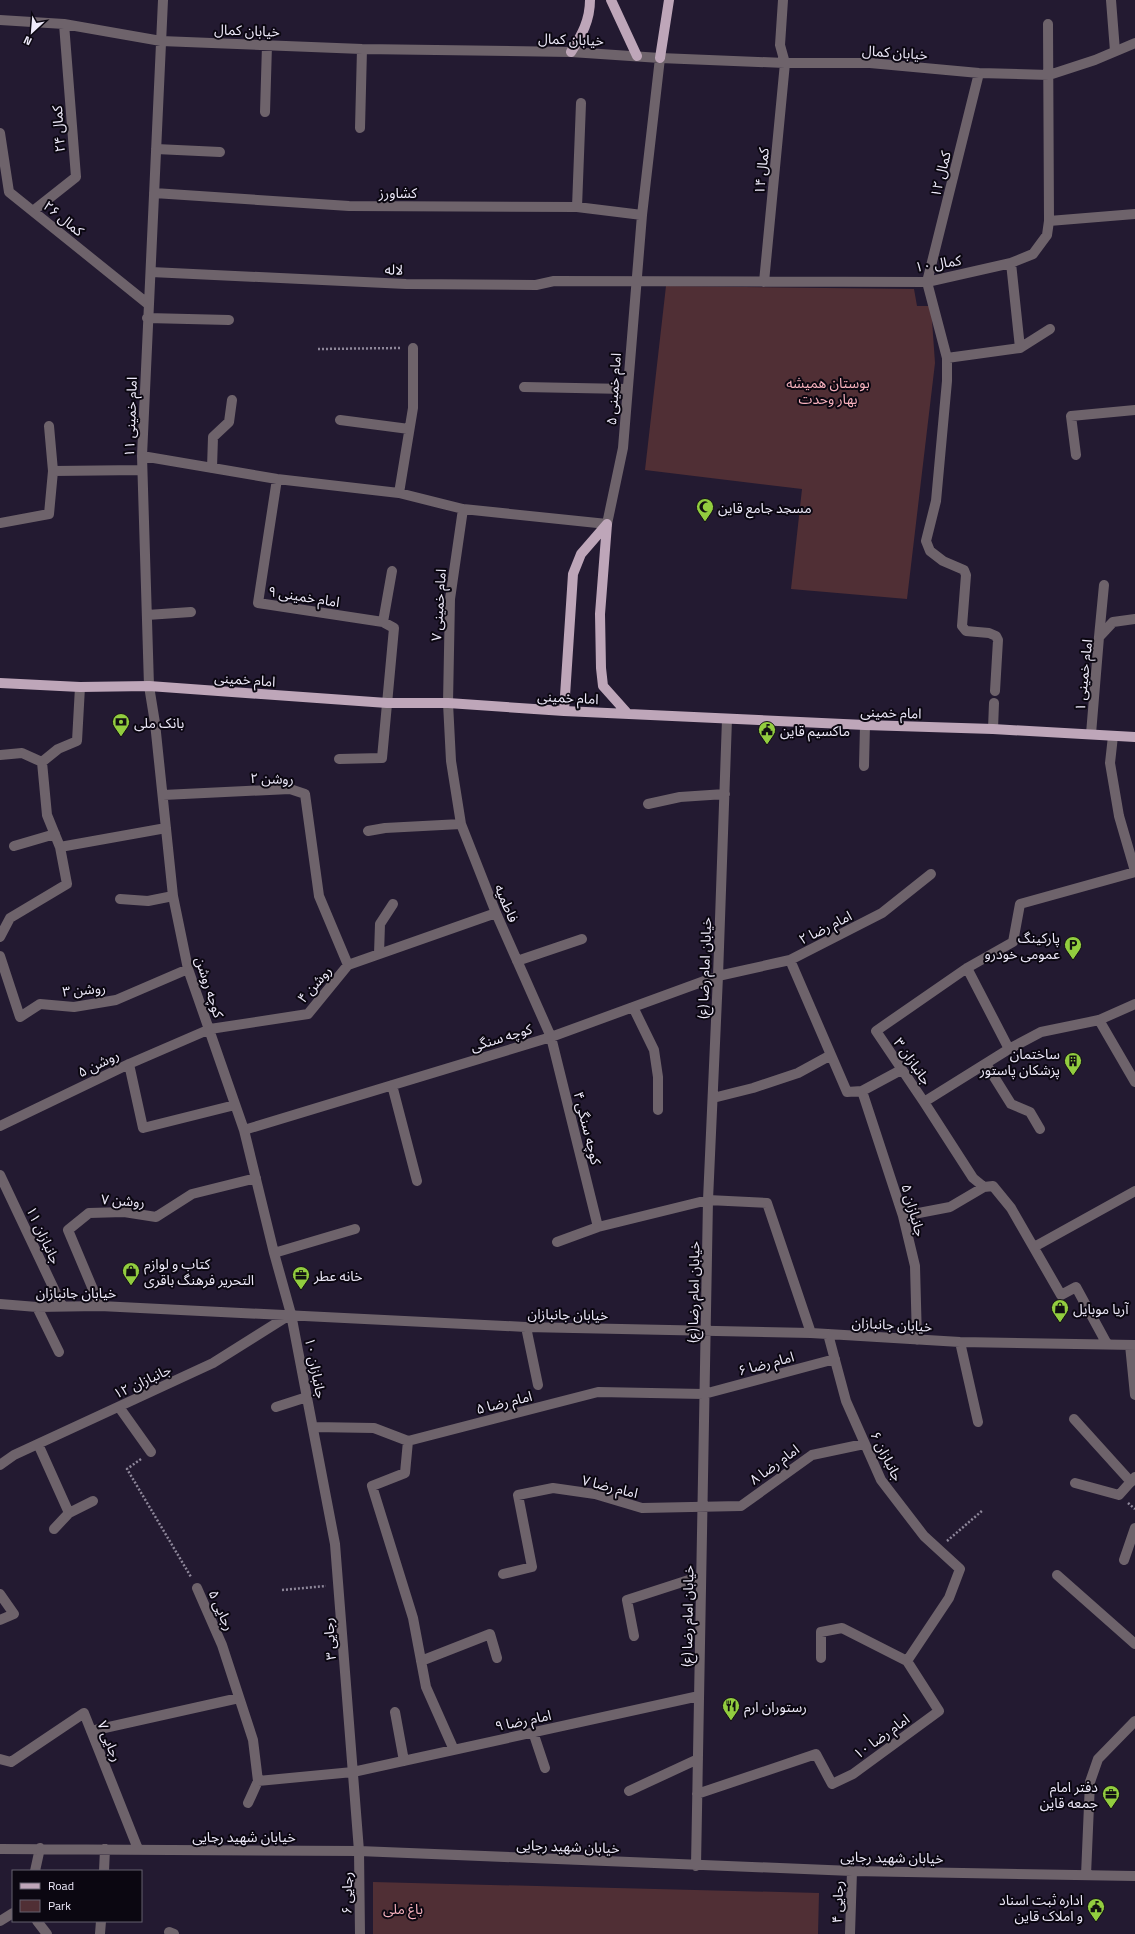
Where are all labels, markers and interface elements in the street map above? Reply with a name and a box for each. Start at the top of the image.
north arrow [12,12,52,52]
street label: خیابان کمال [214,18,280,42]
street label: خیابان کمال [538,27,604,51]
text: N [21,32,35,50]
street label: خیابان کمال [861,39,929,65]
street label: کمال ۲۴ [46,105,70,153]
street label: کمال ۱۴ [748,146,774,195]
street label: کمال ۱۲ [924,149,956,199]
street label: کشاورز [378,182,417,203]
street label: کمال ۲۶ [39,195,89,241]
street label: کمال ۱۰ [913,249,963,277]
street label: لاله [384,258,404,280]
street label: امام خمینی ۵ [600,352,627,426]
park label: بوستان همیشه بهار وحدت [786,372,870,409]
street label: امام خمینی ۱۱ [118,376,143,458]
mosque icon: مسجد جامع قاین [695,497,715,522]
place label: مسجد جامع قاین [718,497,812,519]
street label: امام خمینی ۷ [425,568,452,642]
street label: امام خمینی ۹ [266,580,341,613]
street label: امام خمینی ۱ [1069,638,1098,712]
street label: امام خمینی [214,666,276,693]
street label: امام خمینی [537,685,599,710]
street label: امام خمینی [860,700,922,725]
bank icon: بانک ملی [111,712,131,737]
place label: بانک ملی [134,712,184,733]
public building icon: ماکسیم قاین [757,720,777,745]
place label: ماکسیم قاین [780,720,850,742]
street label: روشن ۲ [250,767,294,789]
street label: فاطمیه [490,881,524,925]
street label: امام رضا ۲ [795,905,856,950]
street label: خیابان امام رضا (ع) [692,917,717,1019]
place label: پارکینگ عمومی خودرو [985,927,1060,964]
parking icon: پارکینگ عمومی خودرو [1063,935,1083,960]
street label: کوچه روشن [190,954,230,1020]
street label: روشن ۴ [292,961,336,1007]
street label: روشن ۳ [61,977,107,1001]
street label: کوچه سنگی [467,1018,535,1056]
street label: جانبازان ۳ [889,1033,937,1089]
place label: ساختمان پزشکان پاستور [979,1043,1060,1080]
street label: روشن ۵ [74,1044,122,1082]
building icon: ساختمان پزشکان پاستور [1063,1051,1083,1076]
street label: کوچه سنگی ۴ [569,1089,607,1167]
street label: جانبازان ۵ [896,1181,932,1239]
street label: روشن ۷ [100,1188,146,1212]
street label: جانبازان ۱۱ [21,1203,67,1267]
street label: خیابان امام رضا (ع) [682,1241,705,1343]
place label: کتاب و لوازم التحریر فرهنگ باقری [144,1253,254,1290]
shop icon: کتاب و لوازم التحریر فرهنگ باقری [121,1261,141,1286]
office icon: خانه عطر [291,1265,311,1290]
place label: خانه عطر [313,1265,363,1286]
street label: خیابان جانبازان [36,1282,116,1303]
shop icon: آریا موبایل [1050,1298,1070,1323]
place label: آریا موبایل [1073,1298,1129,1319]
street label: خیابان جانبازان [527,1303,609,1325]
street label: خیابان جانبازان [851,1311,933,1337]
street label: جانبازان ۱۰ [300,1336,332,1400]
street label: امام رضا ۶ [736,1345,797,1382]
street label: جانبازان ۱۲ [110,1358,174,1404]
street label: امام رضا ۵ [474,1385,535,1420]
street label: جانبازان ۶ [865,1427,909,1485]
street label: امام رضا ۸ [745,1439,804,1490]
street label: امام رضا ۷ [579,1469,640,1504]
street label: خیابان امام رضا (ع) [676,1565,699,1667]
street label: رجایی ۵ [204,1586,240,1634]
street label: رجایی ۳ [317,1617,341,1661]
restaurant icon: رستوران ارم [721,1696,741,1721]
place label: رستوران ارم [744,1696,807,1718]
street label: امام رضا ۹ [493,1704,553,1737]
street label: امام رضا ۱۰ [848,1708,914,1764]
street label: رجایی ۷ [92,1717,128,1765]
place label: دفتر امام جمعه قاین [1040,1776,1098,1813]
office icon: دفتر امام جمعه قاین [1101,1784,1121,1809]
street label: خیابان شهید رجایی [192,1826,296,1847]
street label: خیابان شهید رجایی [516,1834,620,1858]
street label: خیابان شهید رجایی [840,1846,944,1868]
legend [12,1870,142,1922]
street label: رجایی ۶ [336,1872,357,1914]
text: Road [48,1876,74,1895]
street label: رجایی ۴ [826,1880,848,1924]
place label: اداره ثبت اسناد و املاک قاین [999,1889,1083,1926]
text: Park [48,1896,71,1915]
public building icon: اداره ثبت اسناد و املاک قاین [1086,1897,1106,1922]
park label: باغ ملی [383,1898,423,1920]

